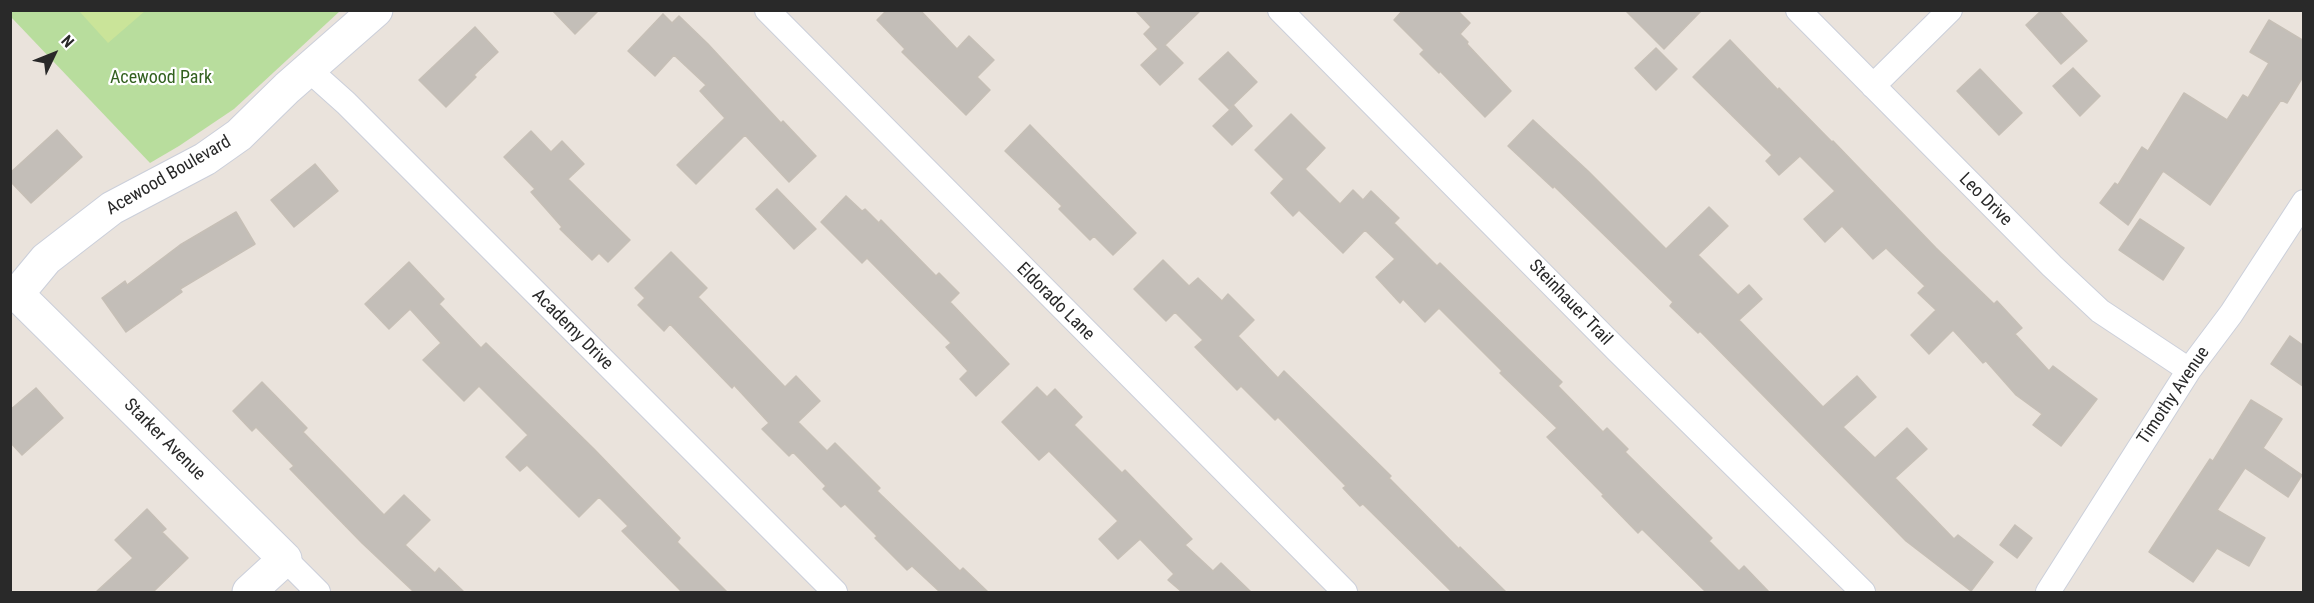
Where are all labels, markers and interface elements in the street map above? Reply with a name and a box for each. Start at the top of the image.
north arrow [24,24,84,84]
text: N [57,31,78,51]
park label: Acewood Park [110,67,212,89]
street label: Acewood Boulevard [103,132,235,220]
street label: Leo Drive [1954,169,2016,231]
street label: Steinhauer Trail [1524,256,1616,350]
street label: Eldorado Lane [1012,259,1098,345]
street label: Academy Drive [527,285,617,375]
street label: Timothy Avenue [2133,343,2215,449]
street label: Starker Avenue [119,395,209,485]

